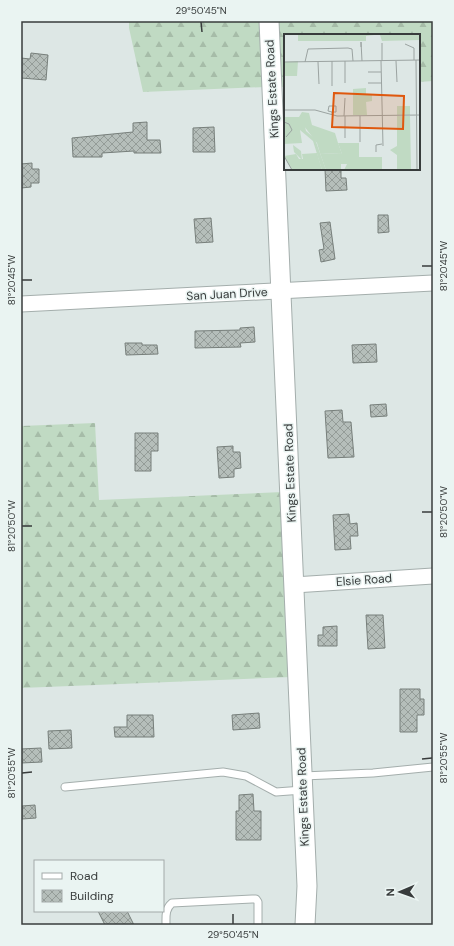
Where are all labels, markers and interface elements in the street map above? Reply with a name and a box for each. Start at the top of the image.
text: 29°50'45"N [175,4,227,17]
inset map [284,34,420,170]
street label: Kings Estate Road [261,39,283,139]
text: 81°20'45"W [437,240,450,291]
text: 81°20'45"W [5,254,18,305]
street label: San Juan Drive [186,284,268,304]
street label: Kings Estate Road [280,423,300,523]
text: 81°20'50"W [437,486,450,538]
text: 81°20'50"W [5,500,18,552]
street label: Elsie Road [335,570,393,590]
text: 81°20'55"W [437,732,450,783]
text: 81°20'55"W [5,747,18,798]
street label: Kings Estate Road [293,747,313,847]
legend [34,860,164,912]
text: Road [70,868,98,884]
north arrow [380,872,420,912]
text: Building [70,888,114,904]
text: N [383,888,397,897]
text: 29°50'45"N [207,928,259,941]

